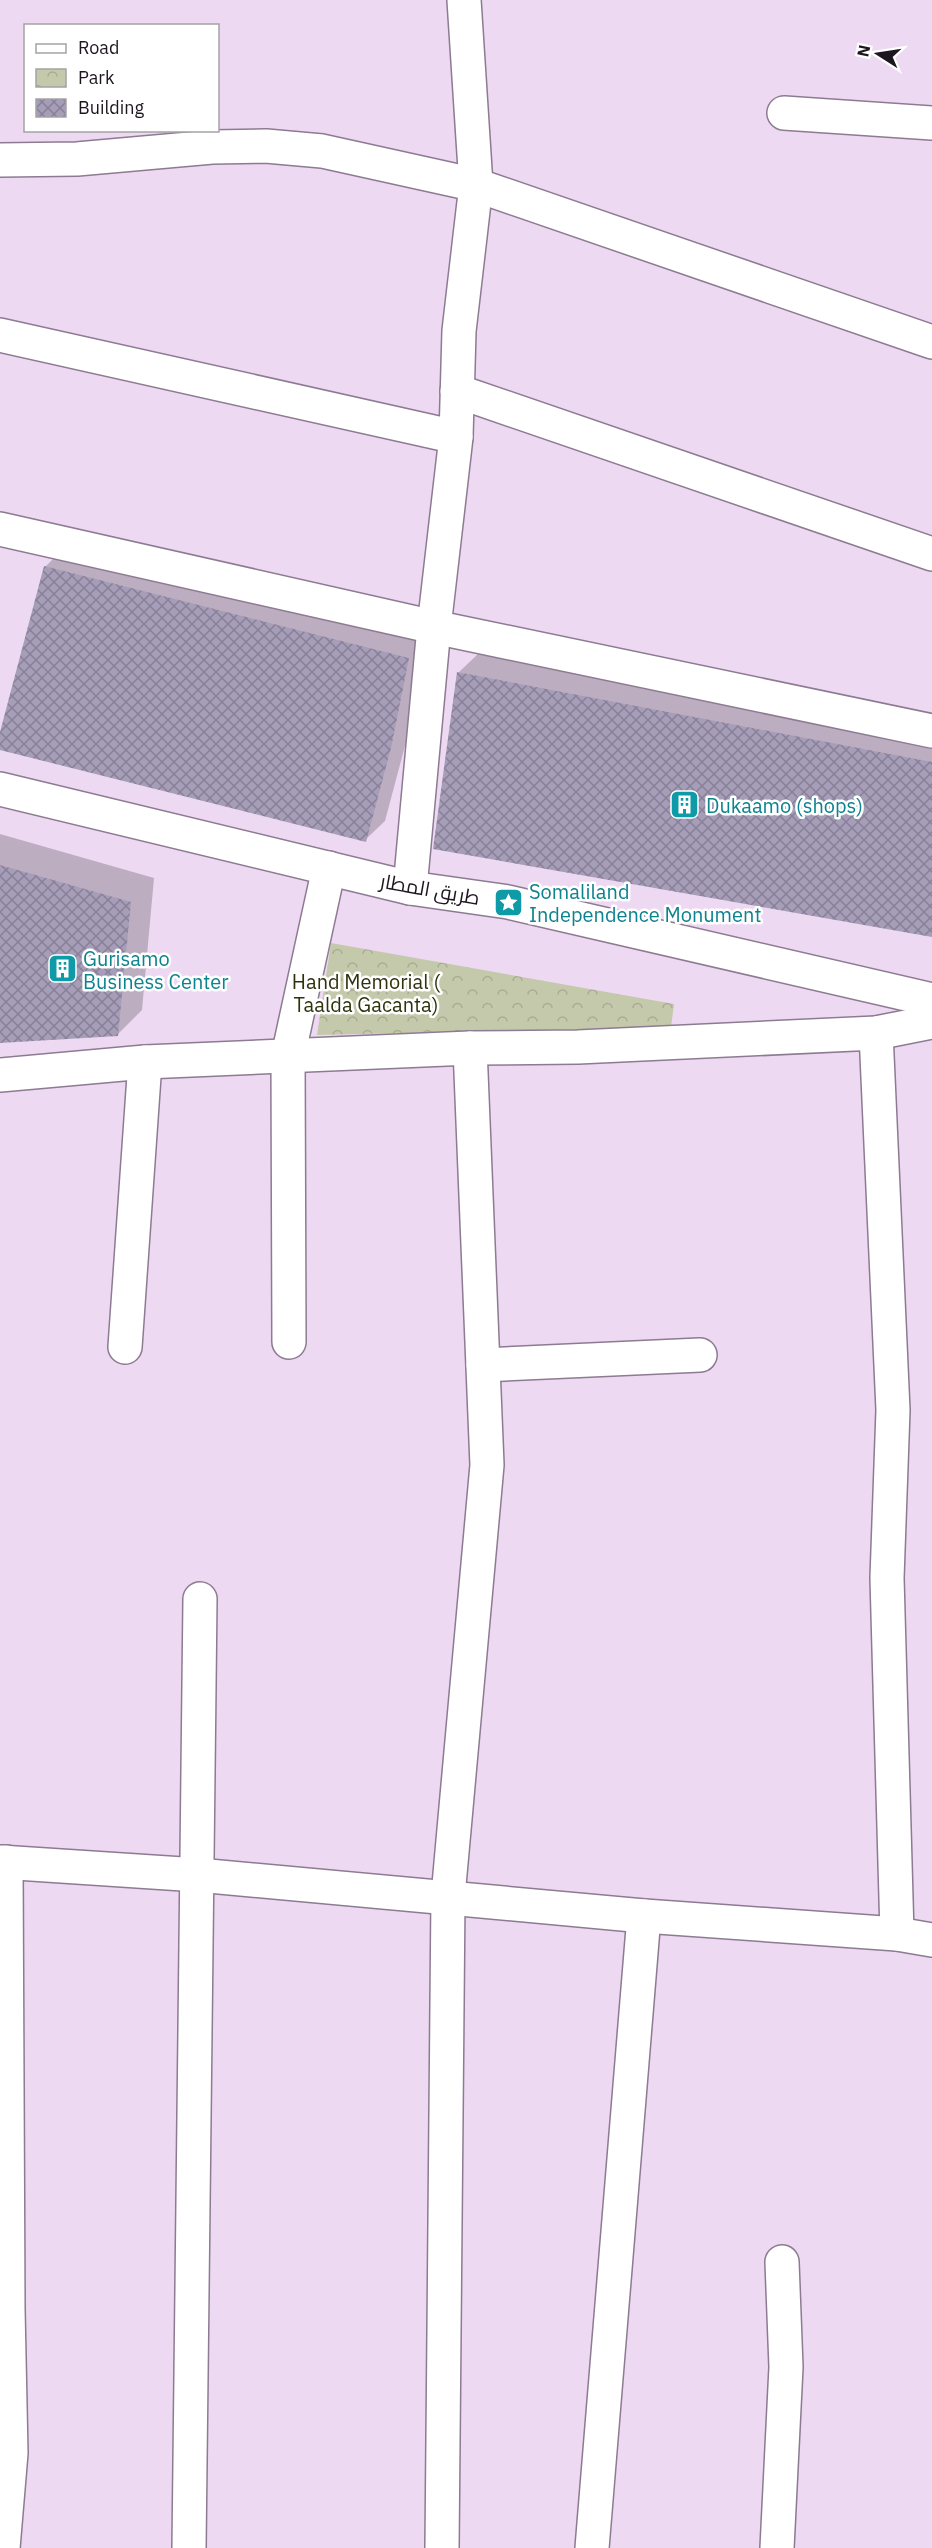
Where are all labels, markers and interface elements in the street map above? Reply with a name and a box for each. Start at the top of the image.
legend [24,24,219,132]
north arrow [848,24,908,84]
text: Road [78,36,119,59]
text: N [852,43,874,59]
text: Park [78,66,115,89]
text: Building [78,96,145,119]
building icon: Dukaamo (shops) [669,789,701,821]
place label: Dukaamo (shops) [706,792,863,819]
street label: طريق المطار [377,867,482,911]
place label: Somaliland Independence Monument [529,878,761,928]
place icon: Somaliland Independence Monument [492,886,524,918]
place label: Gurisamo Business Center [83,945,229,995]
building icon: Gurisamo Business Center [46,953,78,985]
park label: Hand Memorial ( Taalda Gacanta) [292,968,440,1018]

